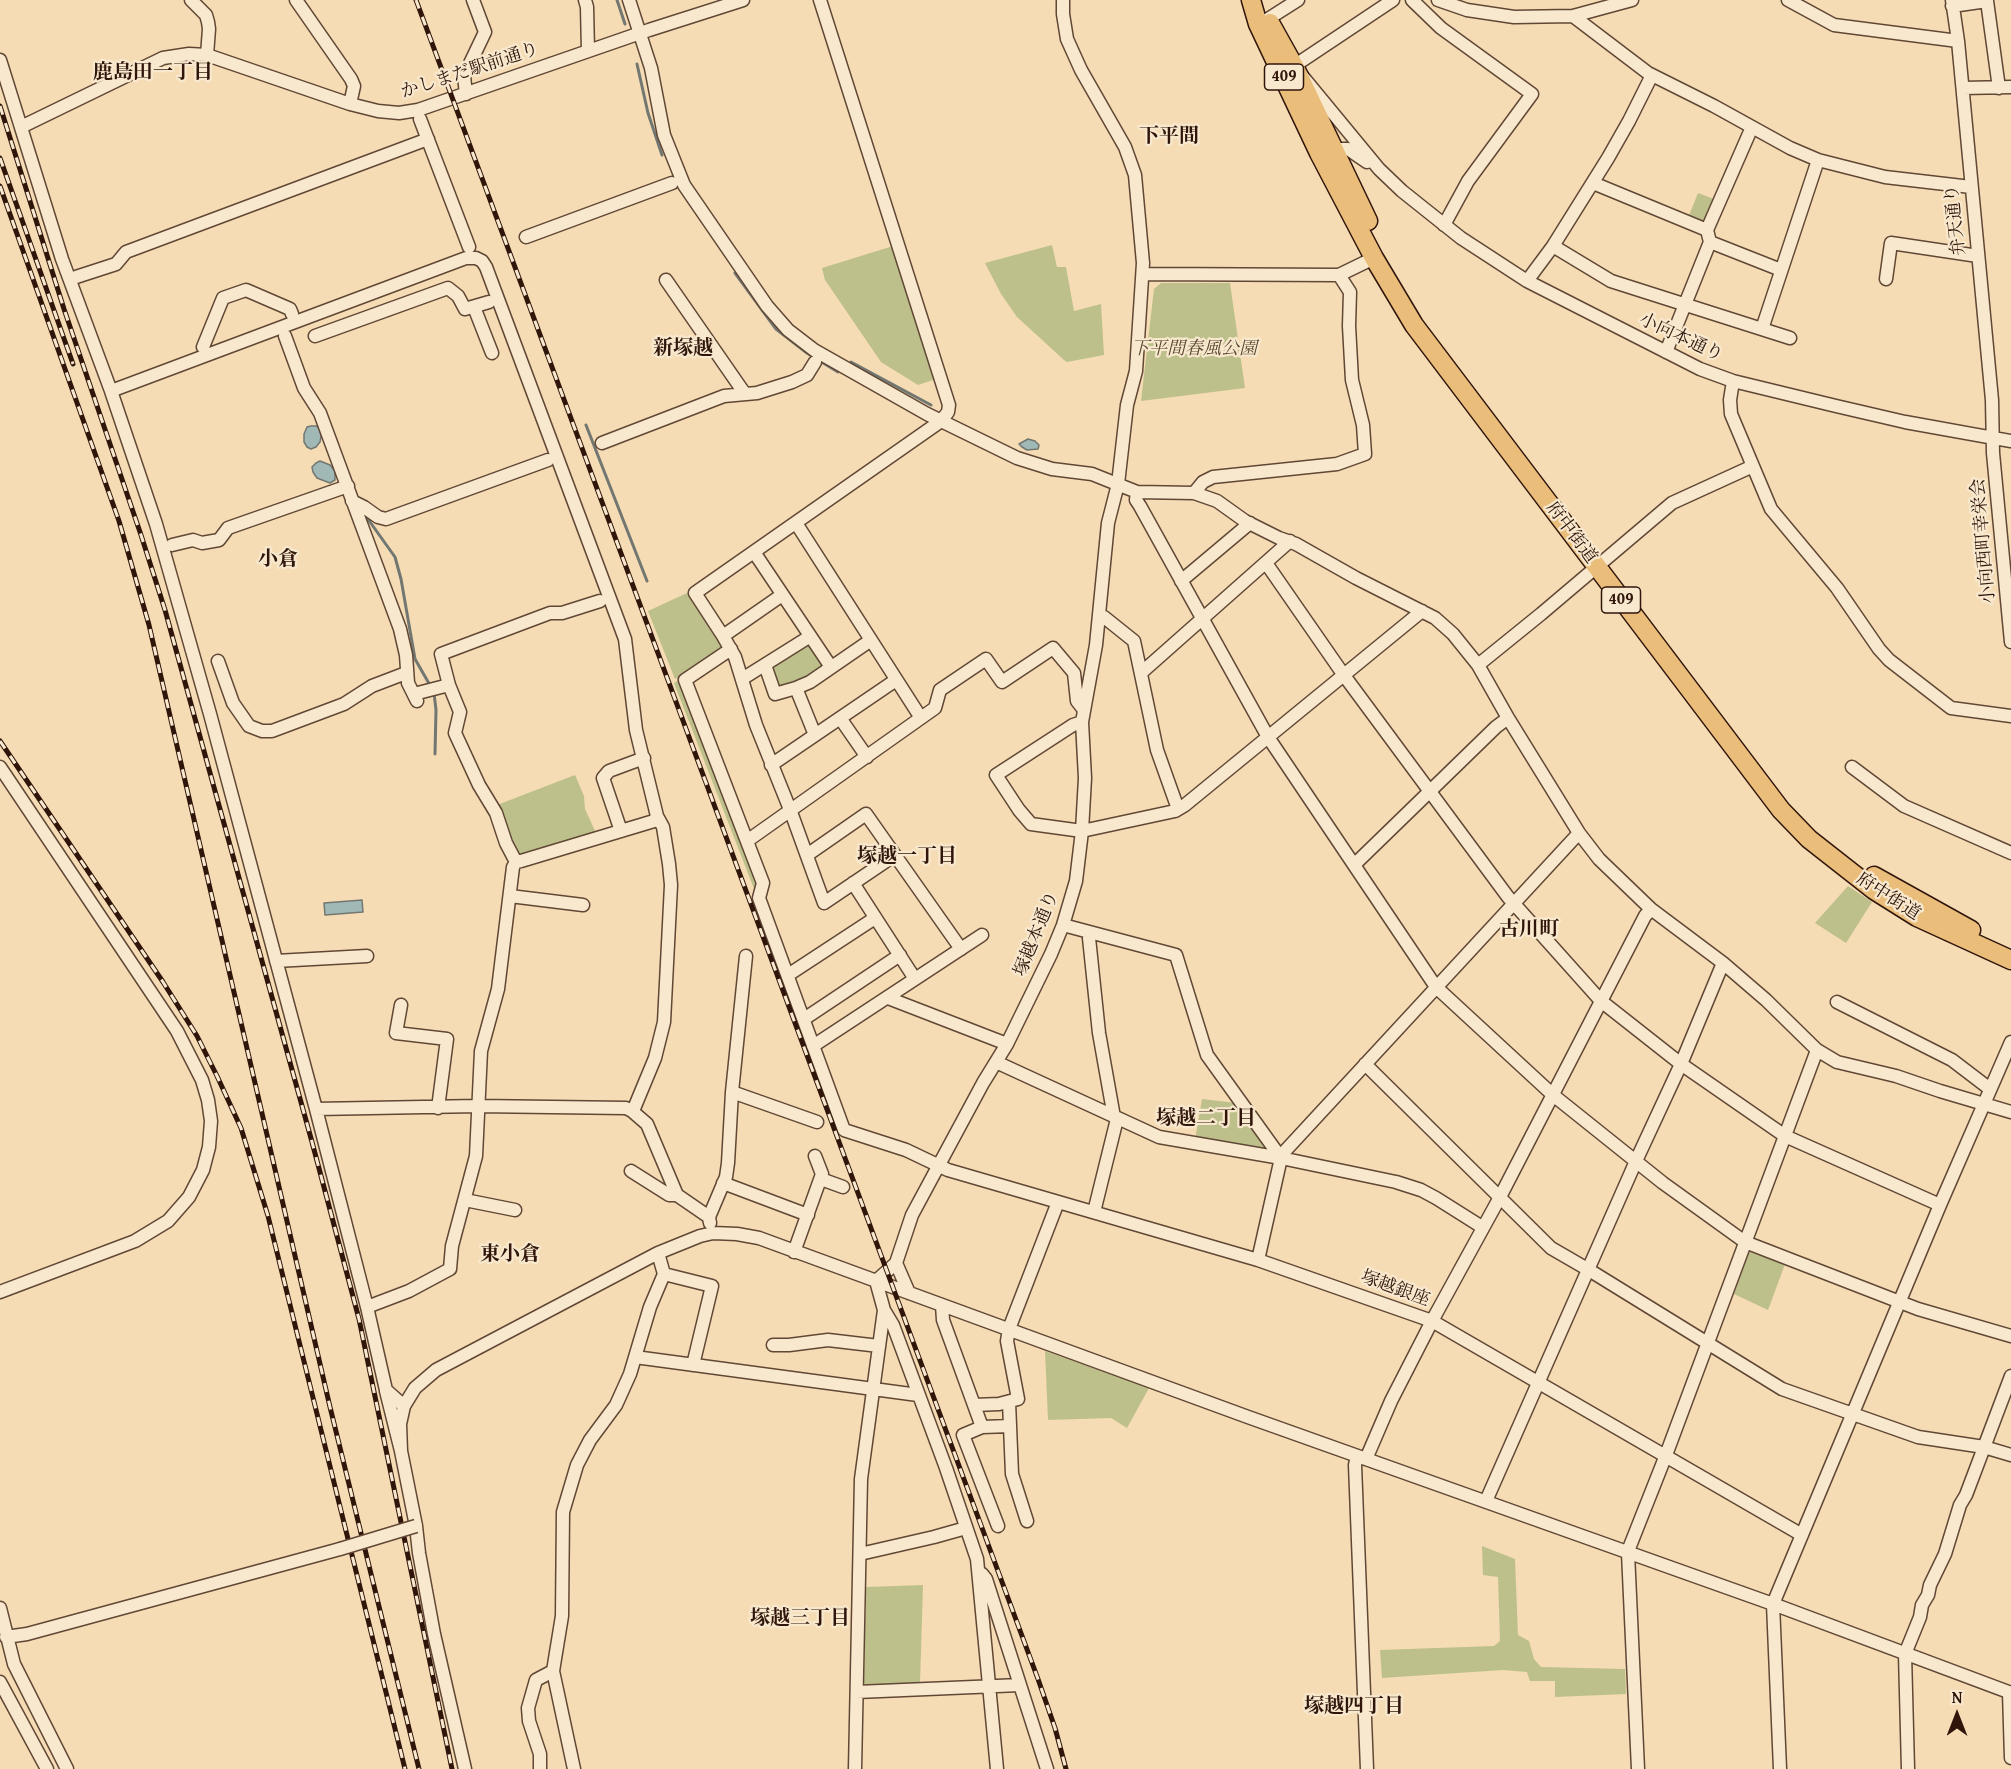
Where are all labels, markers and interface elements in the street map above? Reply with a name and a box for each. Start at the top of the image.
street label: かしまだ駅前通り [398,38,542,104]
district label: 鹿島田一丁目 [93,61,213,85]
road number: 409 [1264,64,1304,90]
district label: 下平間 [1139,125,1199,149]
street label: 弁天通り [1941,183,1971,257]
street label: 小向本通り [1636,309,1726,367]
district label: 新塚越 [653,337,713,361]
park label: 下平間春風公園 [1131,338,1257,360]
street label: 小向西町幸栄会 [1968,477,2000,605]
street label: 府中街道 [1541,498,1601,568]
district label: 小倉 [258,548,298,572]
road number: 409 [1602,587,1640,613]
district label: 塚越一丁目 [857,845,957,869]
street label: 府中街道 [1852,868,1924,926]
street label: 塚越本通り [1010,888,1064,980]
district label: 古川町 [1499,918,1559,942]
district label: 塚越二丁目 [1156,1107,1256,1131]
district label: 東小倉 [480,1243,540,1267]
street label: 塚越銀座 [1357,1267,1433,1311]
district label: 塚越三丁目 [750,1607,850,1631]
north arrow [1927,1685,1987,1745]
text: N [1952,1685,1962,1709]
district label: 塚越四丁目 [1304,1695,1404,1719]

